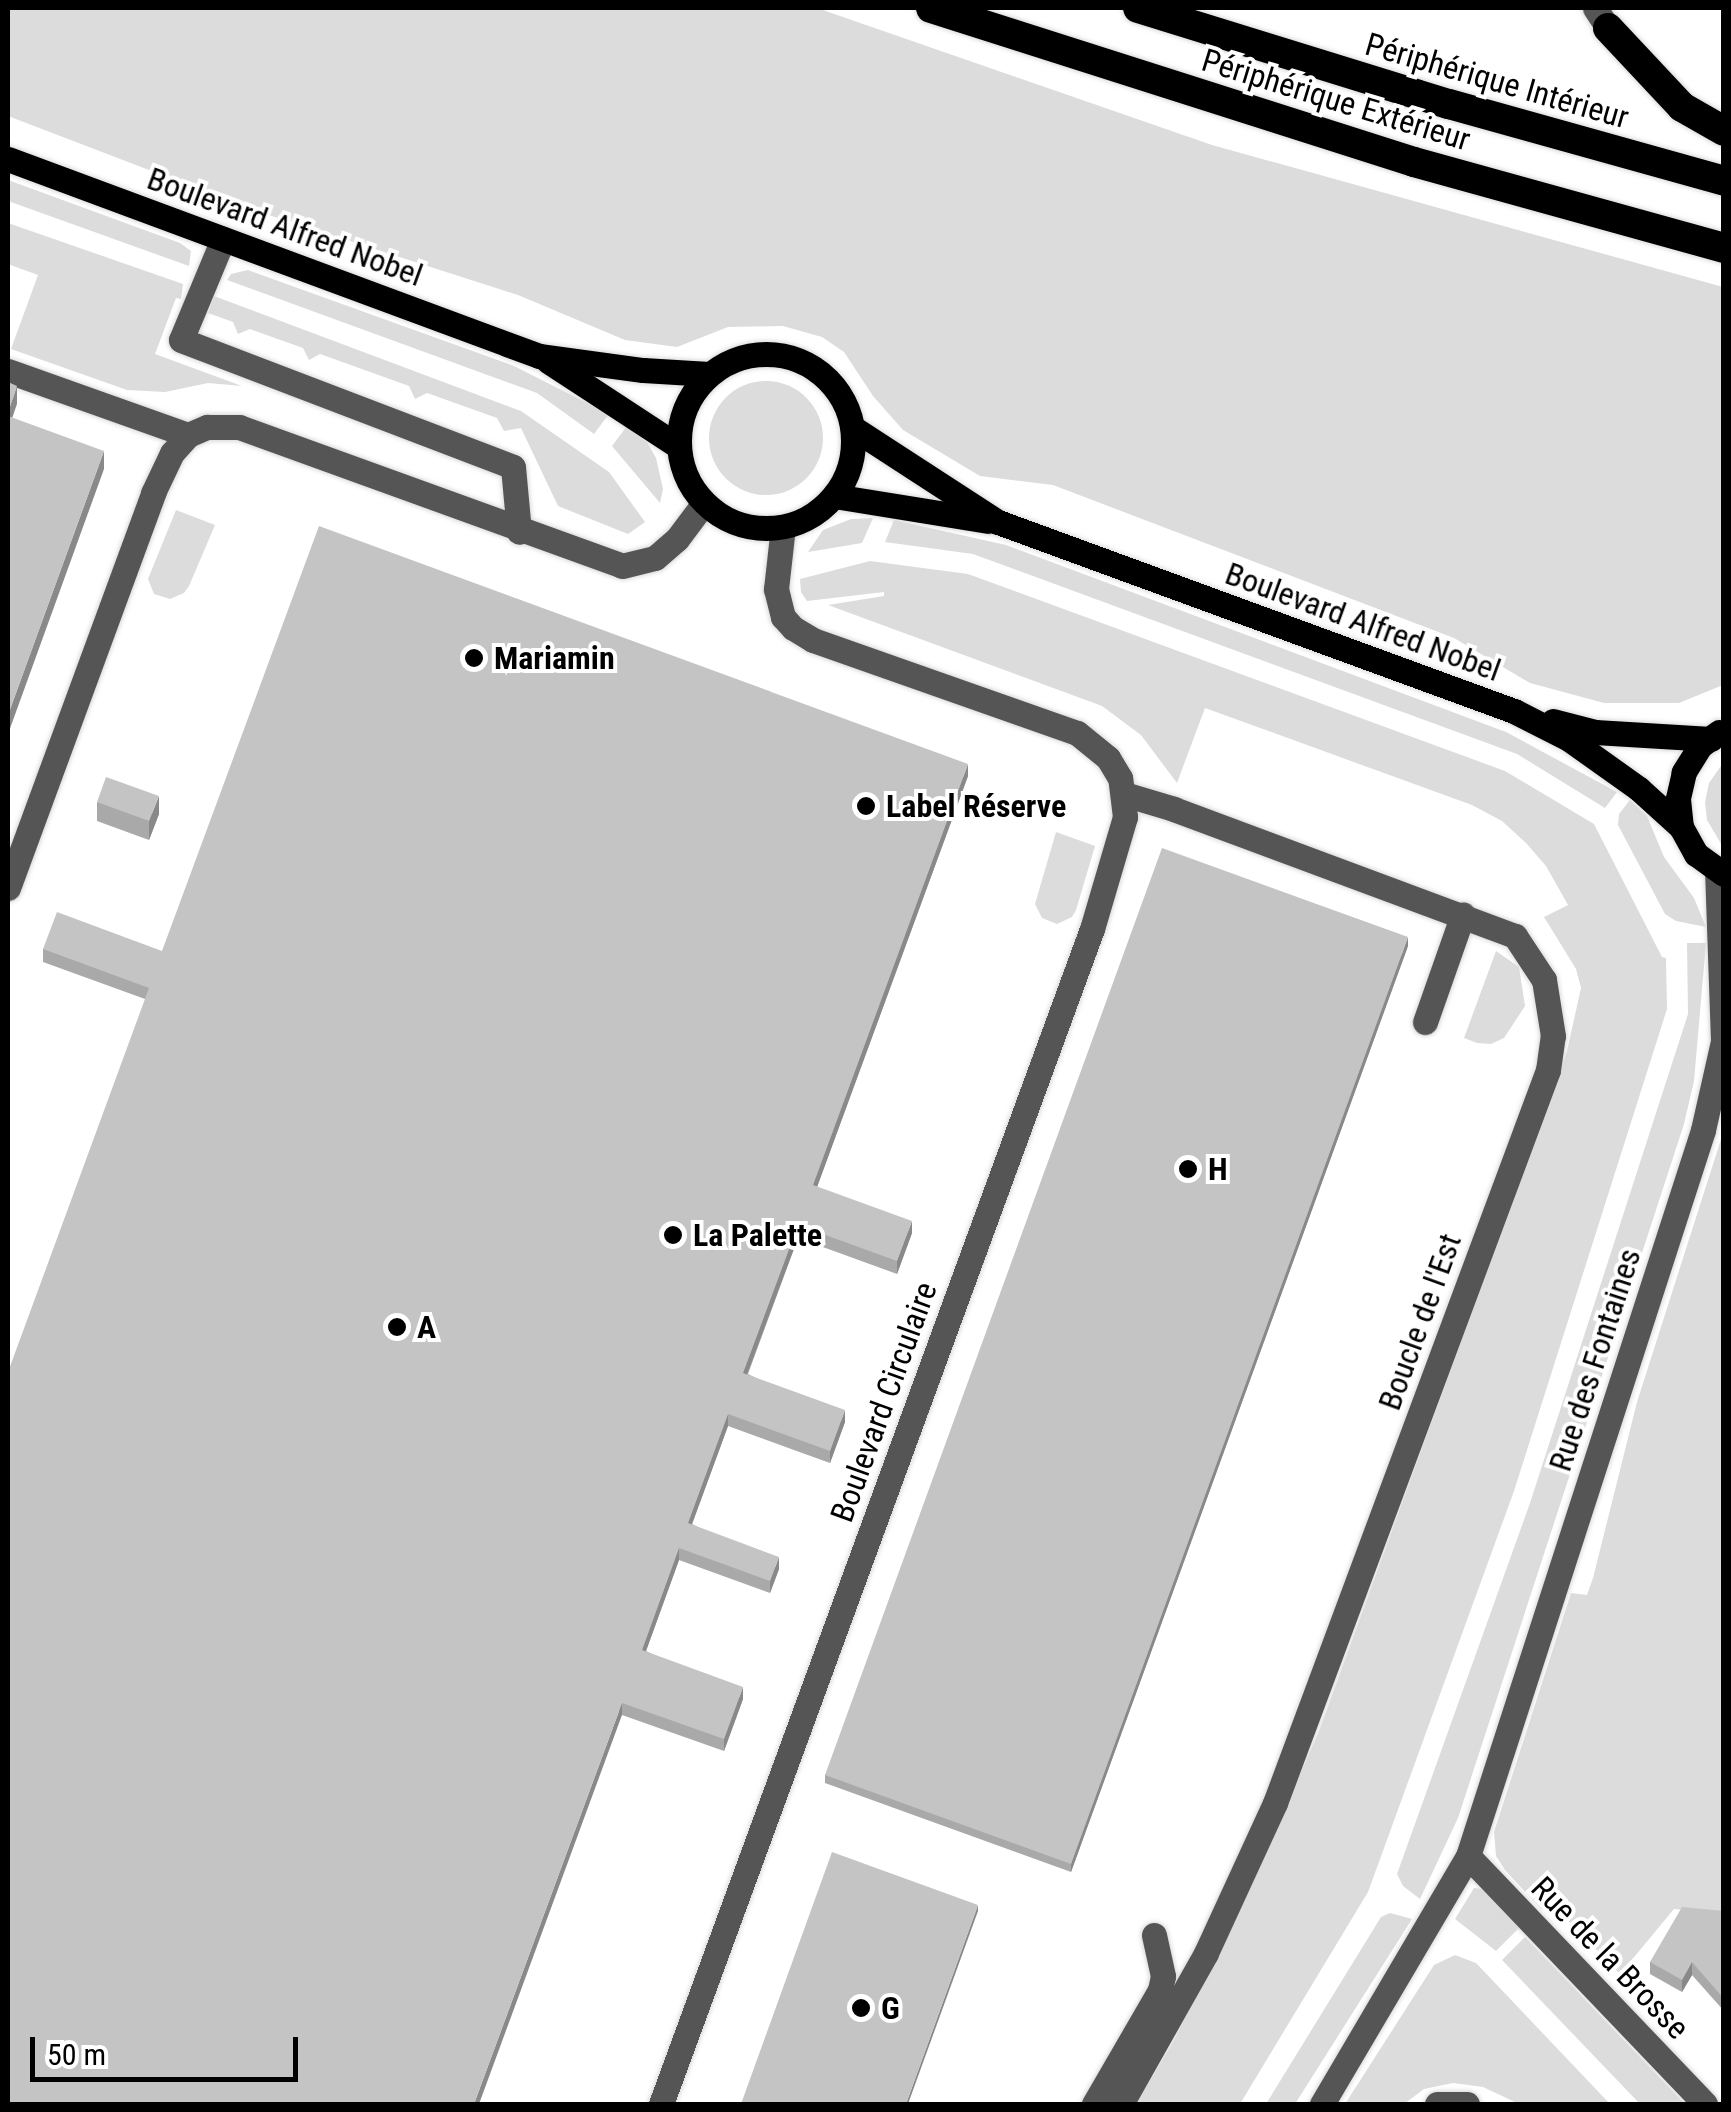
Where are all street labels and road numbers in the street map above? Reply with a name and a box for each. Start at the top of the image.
street label: Périphérique Intérieur [1361,25,1633,137]
street label: Périphérique Extérieur [1197,41,1475,159]
street label: Boulevard Alfred Nobel [142,159,428,295]
street label: Boulevard Alfred Nobel [1220,554,1506,690]
street label: Boucle de l'Est [1370,1229,1470,1415]
street label: Rue des Fontaines [1541,1244,1649,1476]
street label: Boulevard Circulaire [823,1277,945,1527]
street label: Rue de la Brosse [1523,1869,1697,2047]

